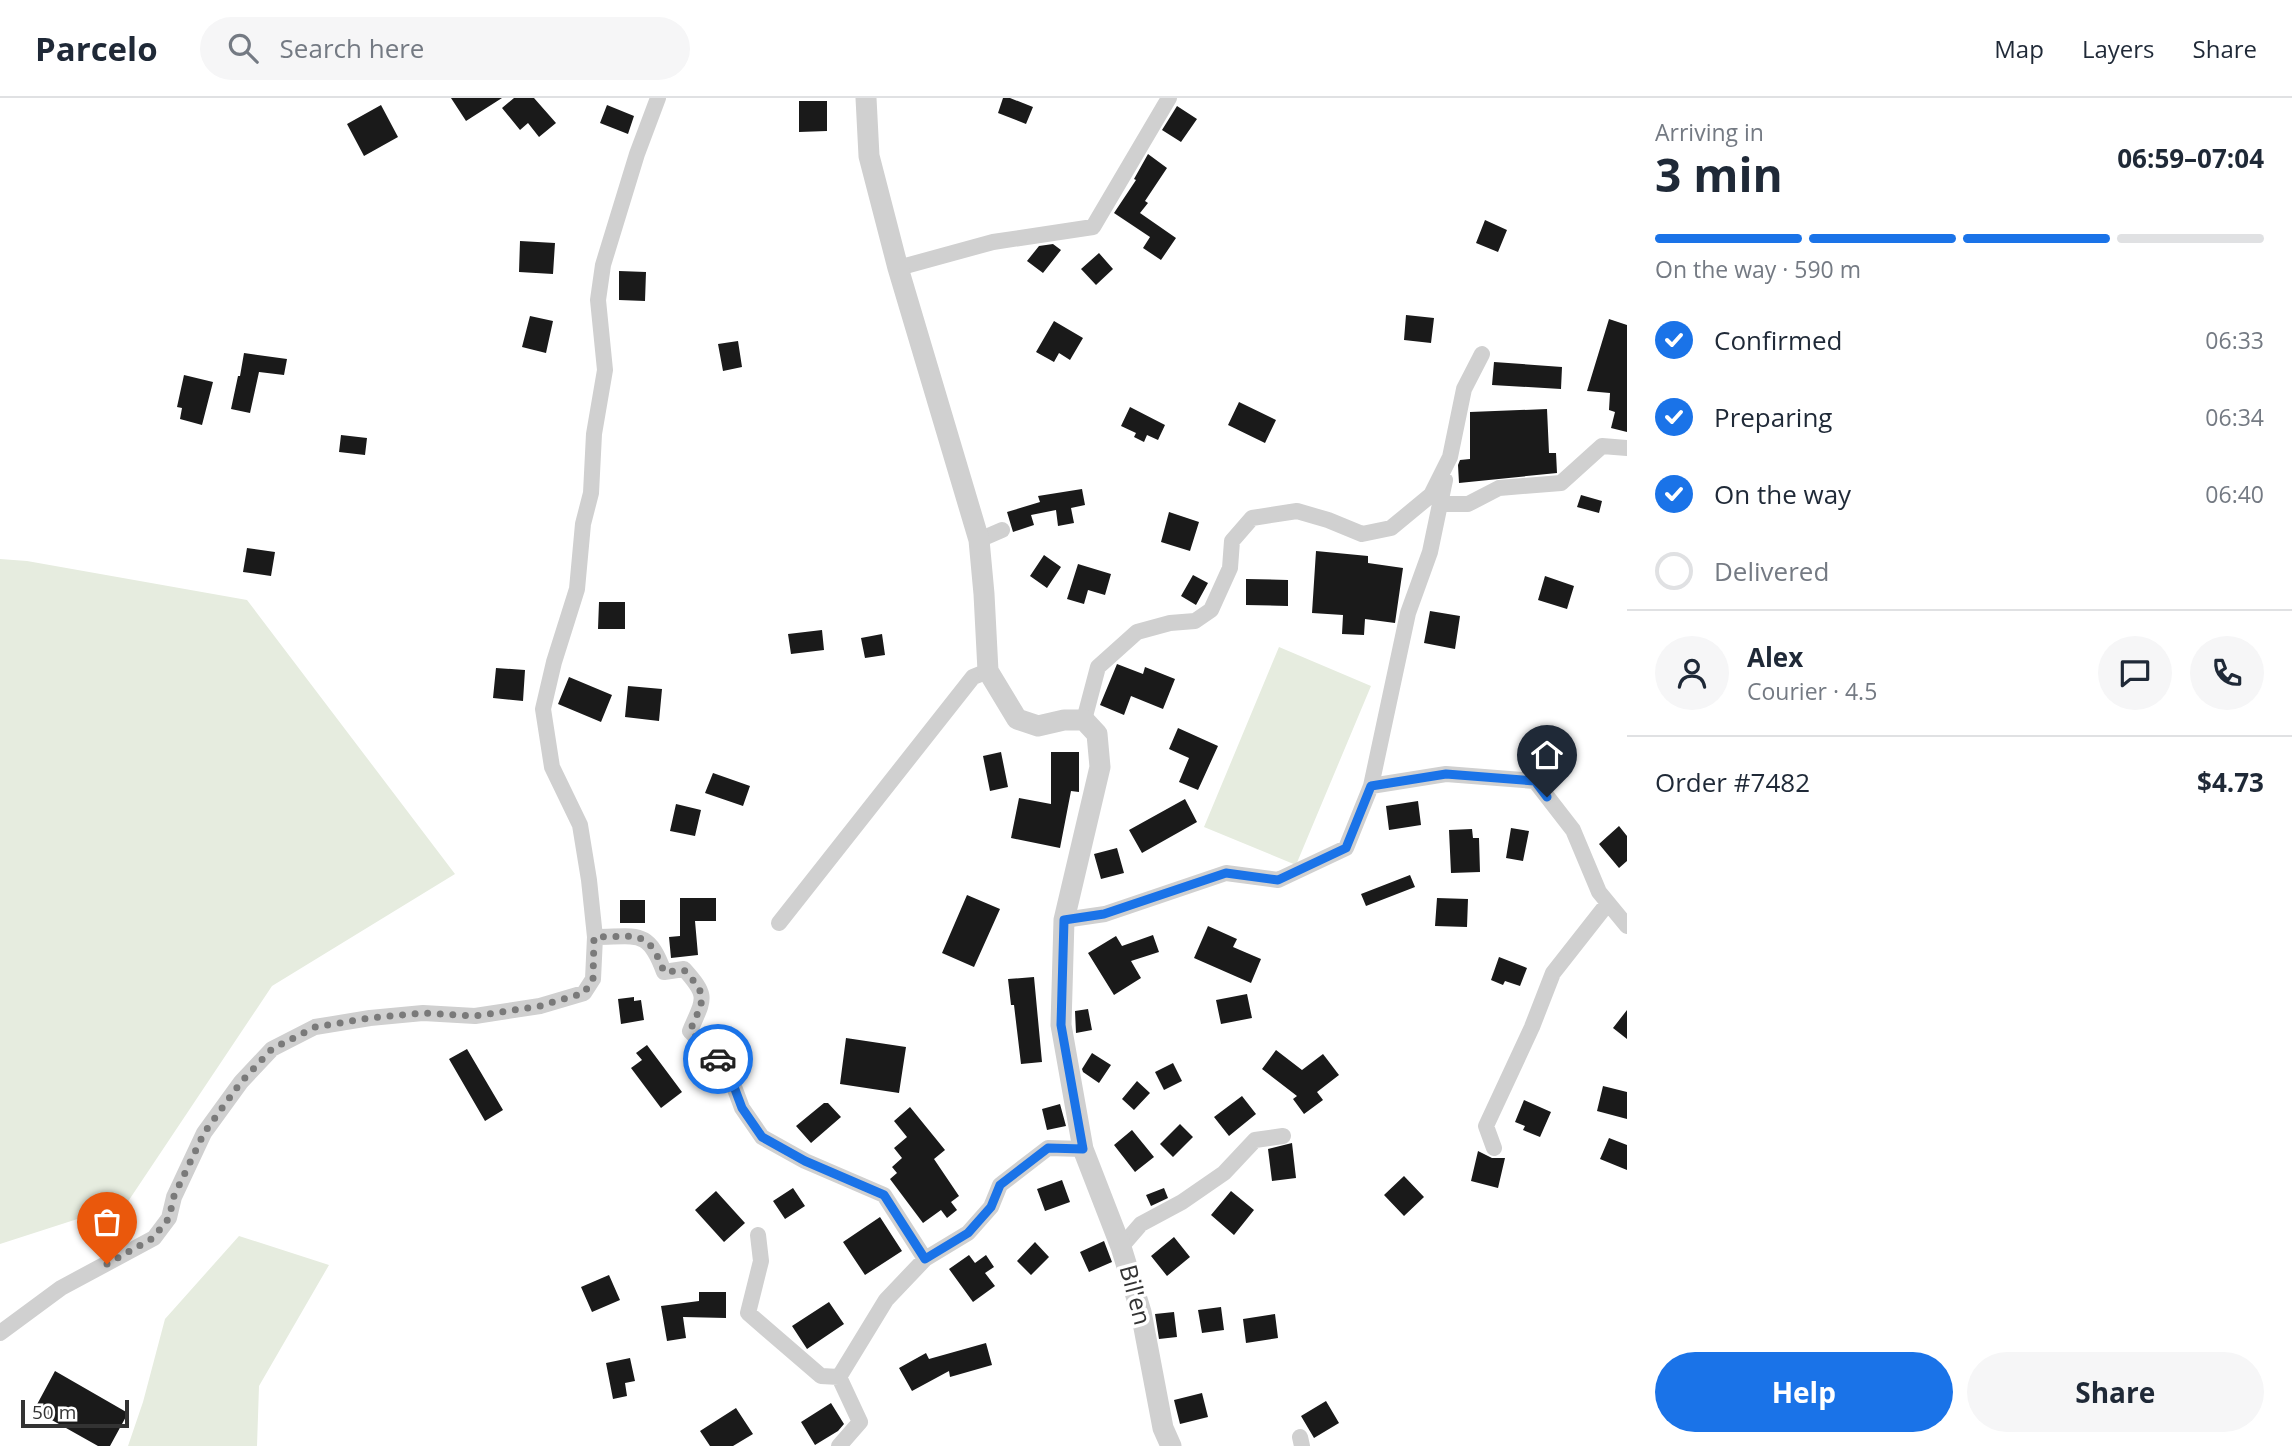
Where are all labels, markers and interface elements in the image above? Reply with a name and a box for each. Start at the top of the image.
search box [200,17,690,80]
text: Parcelo [35,26,158,71]
icon: search [224,29,262,67]
text: Search here [280,30,424,66]
text: Map [1994,32,2044,65]
text: Layers [2082,32,2155,65]
text: Share [2193,32,2257,65]
text: Arriving in [1655,116,1764,148]
text: 06:59–07:04 [2117,140,2264,176]
text: 3 min [1655,143,1783,205]
text: On the way · 590 m [1655,253,1861,285]
icon: check [1655,321,1693,359]
text: Confirmed [1714,322,1842,358]
text: 06:33 [2205,324,2264,356]
icon: check [1655,398,1693,436]
text: Preparing [1714,399,1832,435]
text: 06:34 [2205,401,2264,433]
icon: check [1655,475,1693,513]
text: On the way [1714,476,1851,512]
text: 06:40 [2205,478,2264,510]
text: Delivered [1714,553,1829,589]
button: person [1655,636,1729,710]
button: chat [2098,636,2172,710]
button: phone [2190,636,2264,710]
text: Alex [1747,639,1803,675]
text: Courier · 4.5 [1747,675,1877,707]
pin [1517,725,1577,797]
icon: home [1528,736,1566,774]
text: Order #7482 [1655,764,1810,800]
text: $4.73 [2197,764,2264,800]
courier [683,1024,753,1094]
icon: car [699,1040,737,1078]
pin [77,1192,137,1264]
icon: bag [88,1203,126,1241]
street label: Bil'en [1113,1261,1160,1328]
button: Help [1655,1352,1953,1432]
button: Share [1967,1352,2264,1432]
scale bar [21,1397,130,1429]
text: 50 m [32,1399,76,1425]

